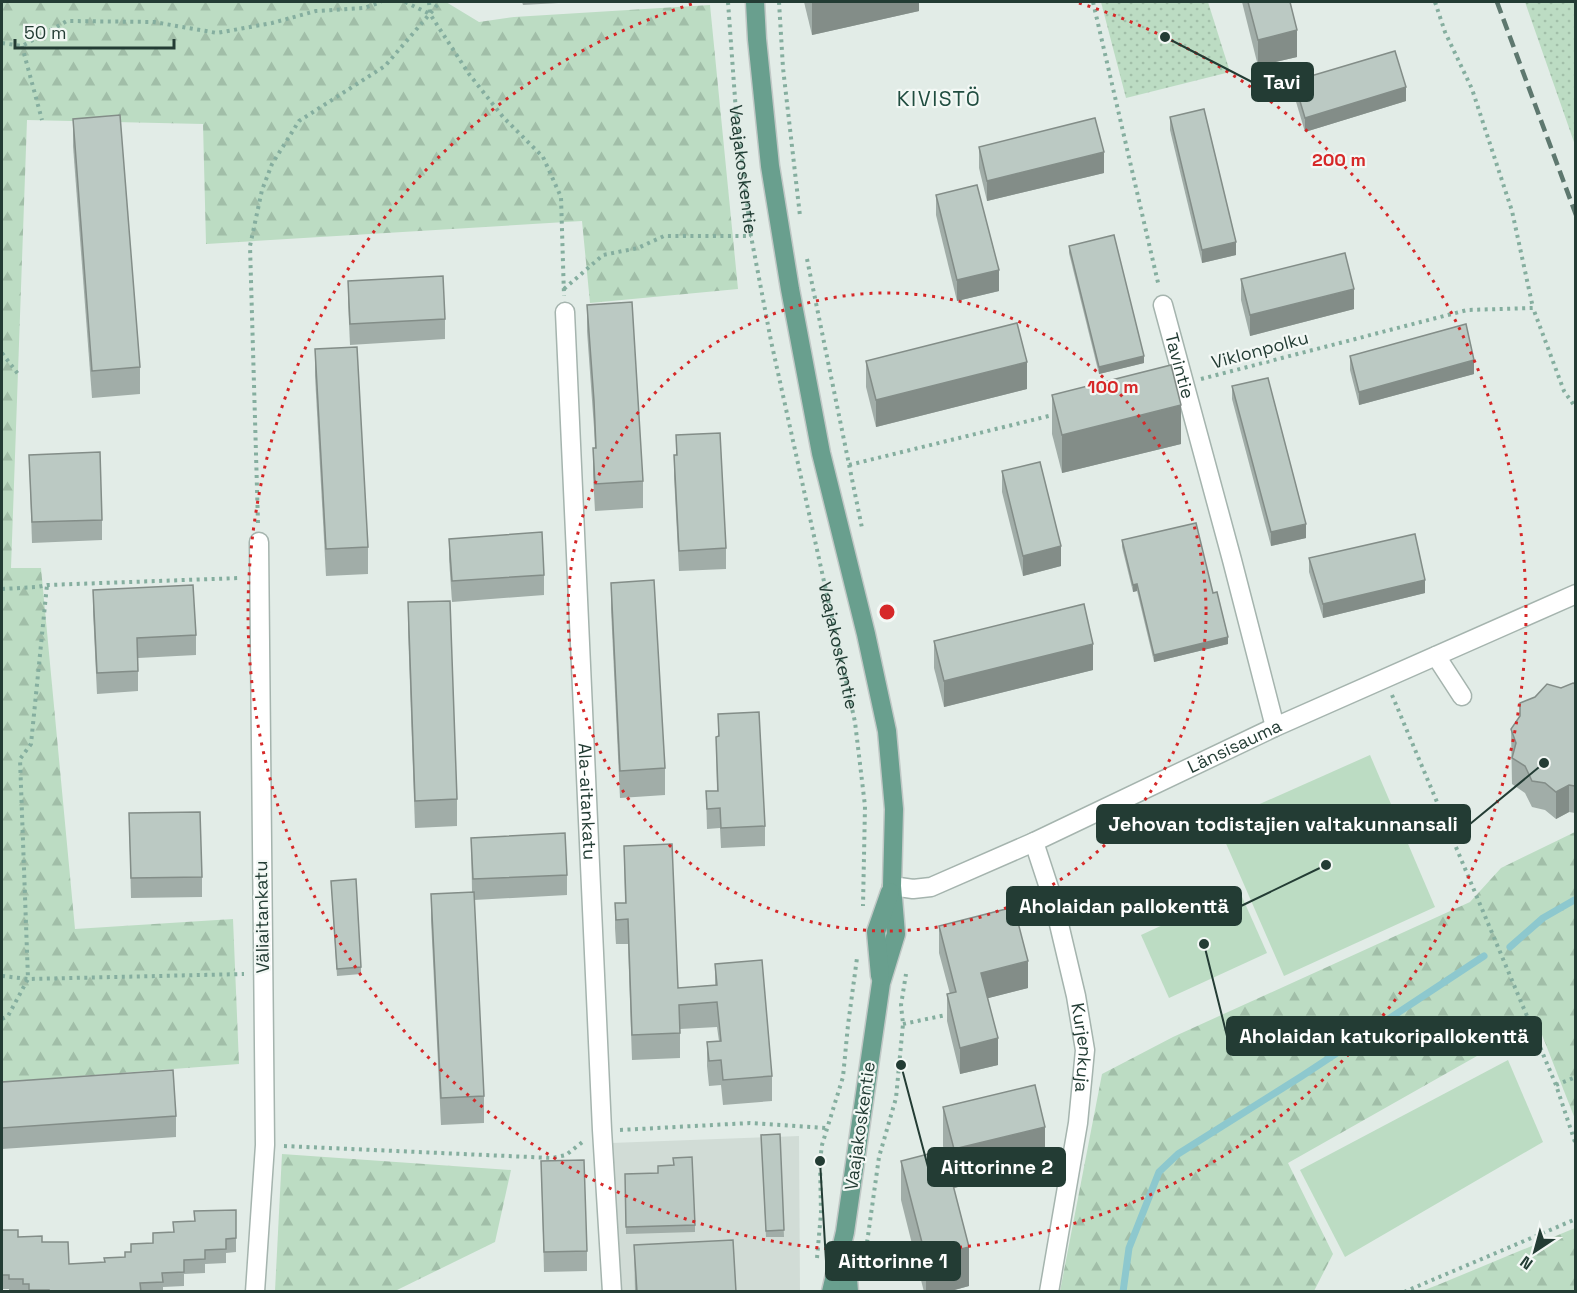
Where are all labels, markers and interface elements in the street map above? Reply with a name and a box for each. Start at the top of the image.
scale bar [15,12,174,50]
text: 50 m [24,21,66,44]
callout: Tavi [1252,63,1313,101]
text: Tavi [1263,69,1301,95]
district label: KIVISTÖ [897,85,981,112]
street label: Vaajakoskentie [725,104,763,235]
text: 200 m [1312,148,1366,171]
street label: Viklonpolku [1209,326,1311,374]
street label: Tavintie [1160,330,1200,401]
text: 100 m [1087,375,1139,398]
street label: Vaajakoskentie [813,580,864,711]
centre of rings [877,602,897,622]
street label: Länsisauma [1184,714,1285,778]
street label: Ala-aitankatu [574,742,602,861]
callout: Jehovan todistajien valtakunnansali [1097,805,1470,843]
text: Jehovan todistajien valtakunnansali [1108,811,1458,837]
street label: Väliaitankatu [249,861,274,974]
callout: Aholaidan pallokenttä [1007,887,1241,925]
text: Aholaidan pallokenttä [1019,893,1229,919]
street label: Kurjenkuja [1066,1001,1097,1094]
callout: Aholaidan katukoripallokenttä [1227,1017,1541,1055]
text: Aholaidan katukoripallokenttä [1239,1023,1529,1049]
street label: Vaajakoskentie [839,1060,880,1192]
callout: Aittorinne 2 [928,1148,1065,1186]
text: Aittorinne 2 [941,1154,1053,1180]
north arrow [1505,1221,1565,1281]
callout: Aittorinne 1 [826,1242,960,1280]
text: Aittorinne 1 [838,1248,948,1274]
text: N [1516,1251,1537,1274]

